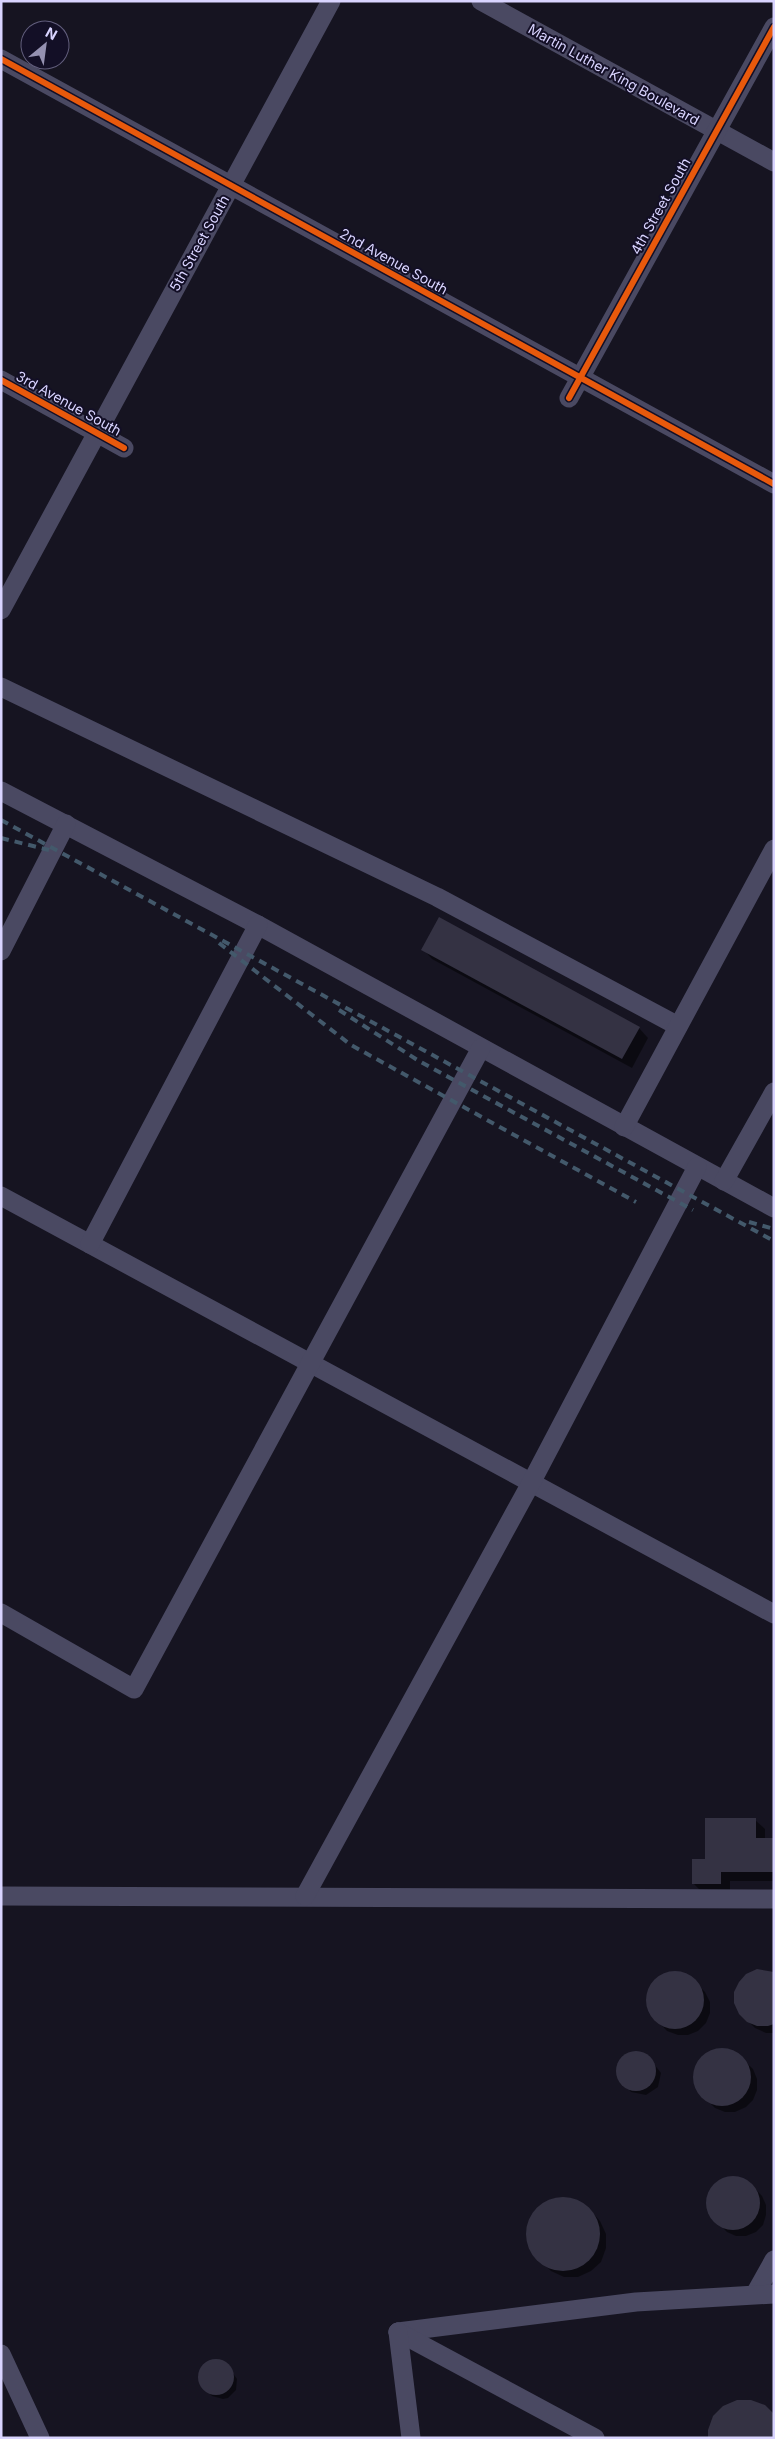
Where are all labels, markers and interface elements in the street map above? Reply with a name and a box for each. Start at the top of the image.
north arrow [20,20,70,70]
street label: Martin Luther King Boulevard [526,20,702,128]
text: N [43,23,60,43]
street label: 4th Street South [626,155,694,257]
street label: 5th Street South [166,192,232,294]
street label: 2nd Avenue South [337,224,451,298]
street label: 3rd Avenue South [13,367,125,439]

